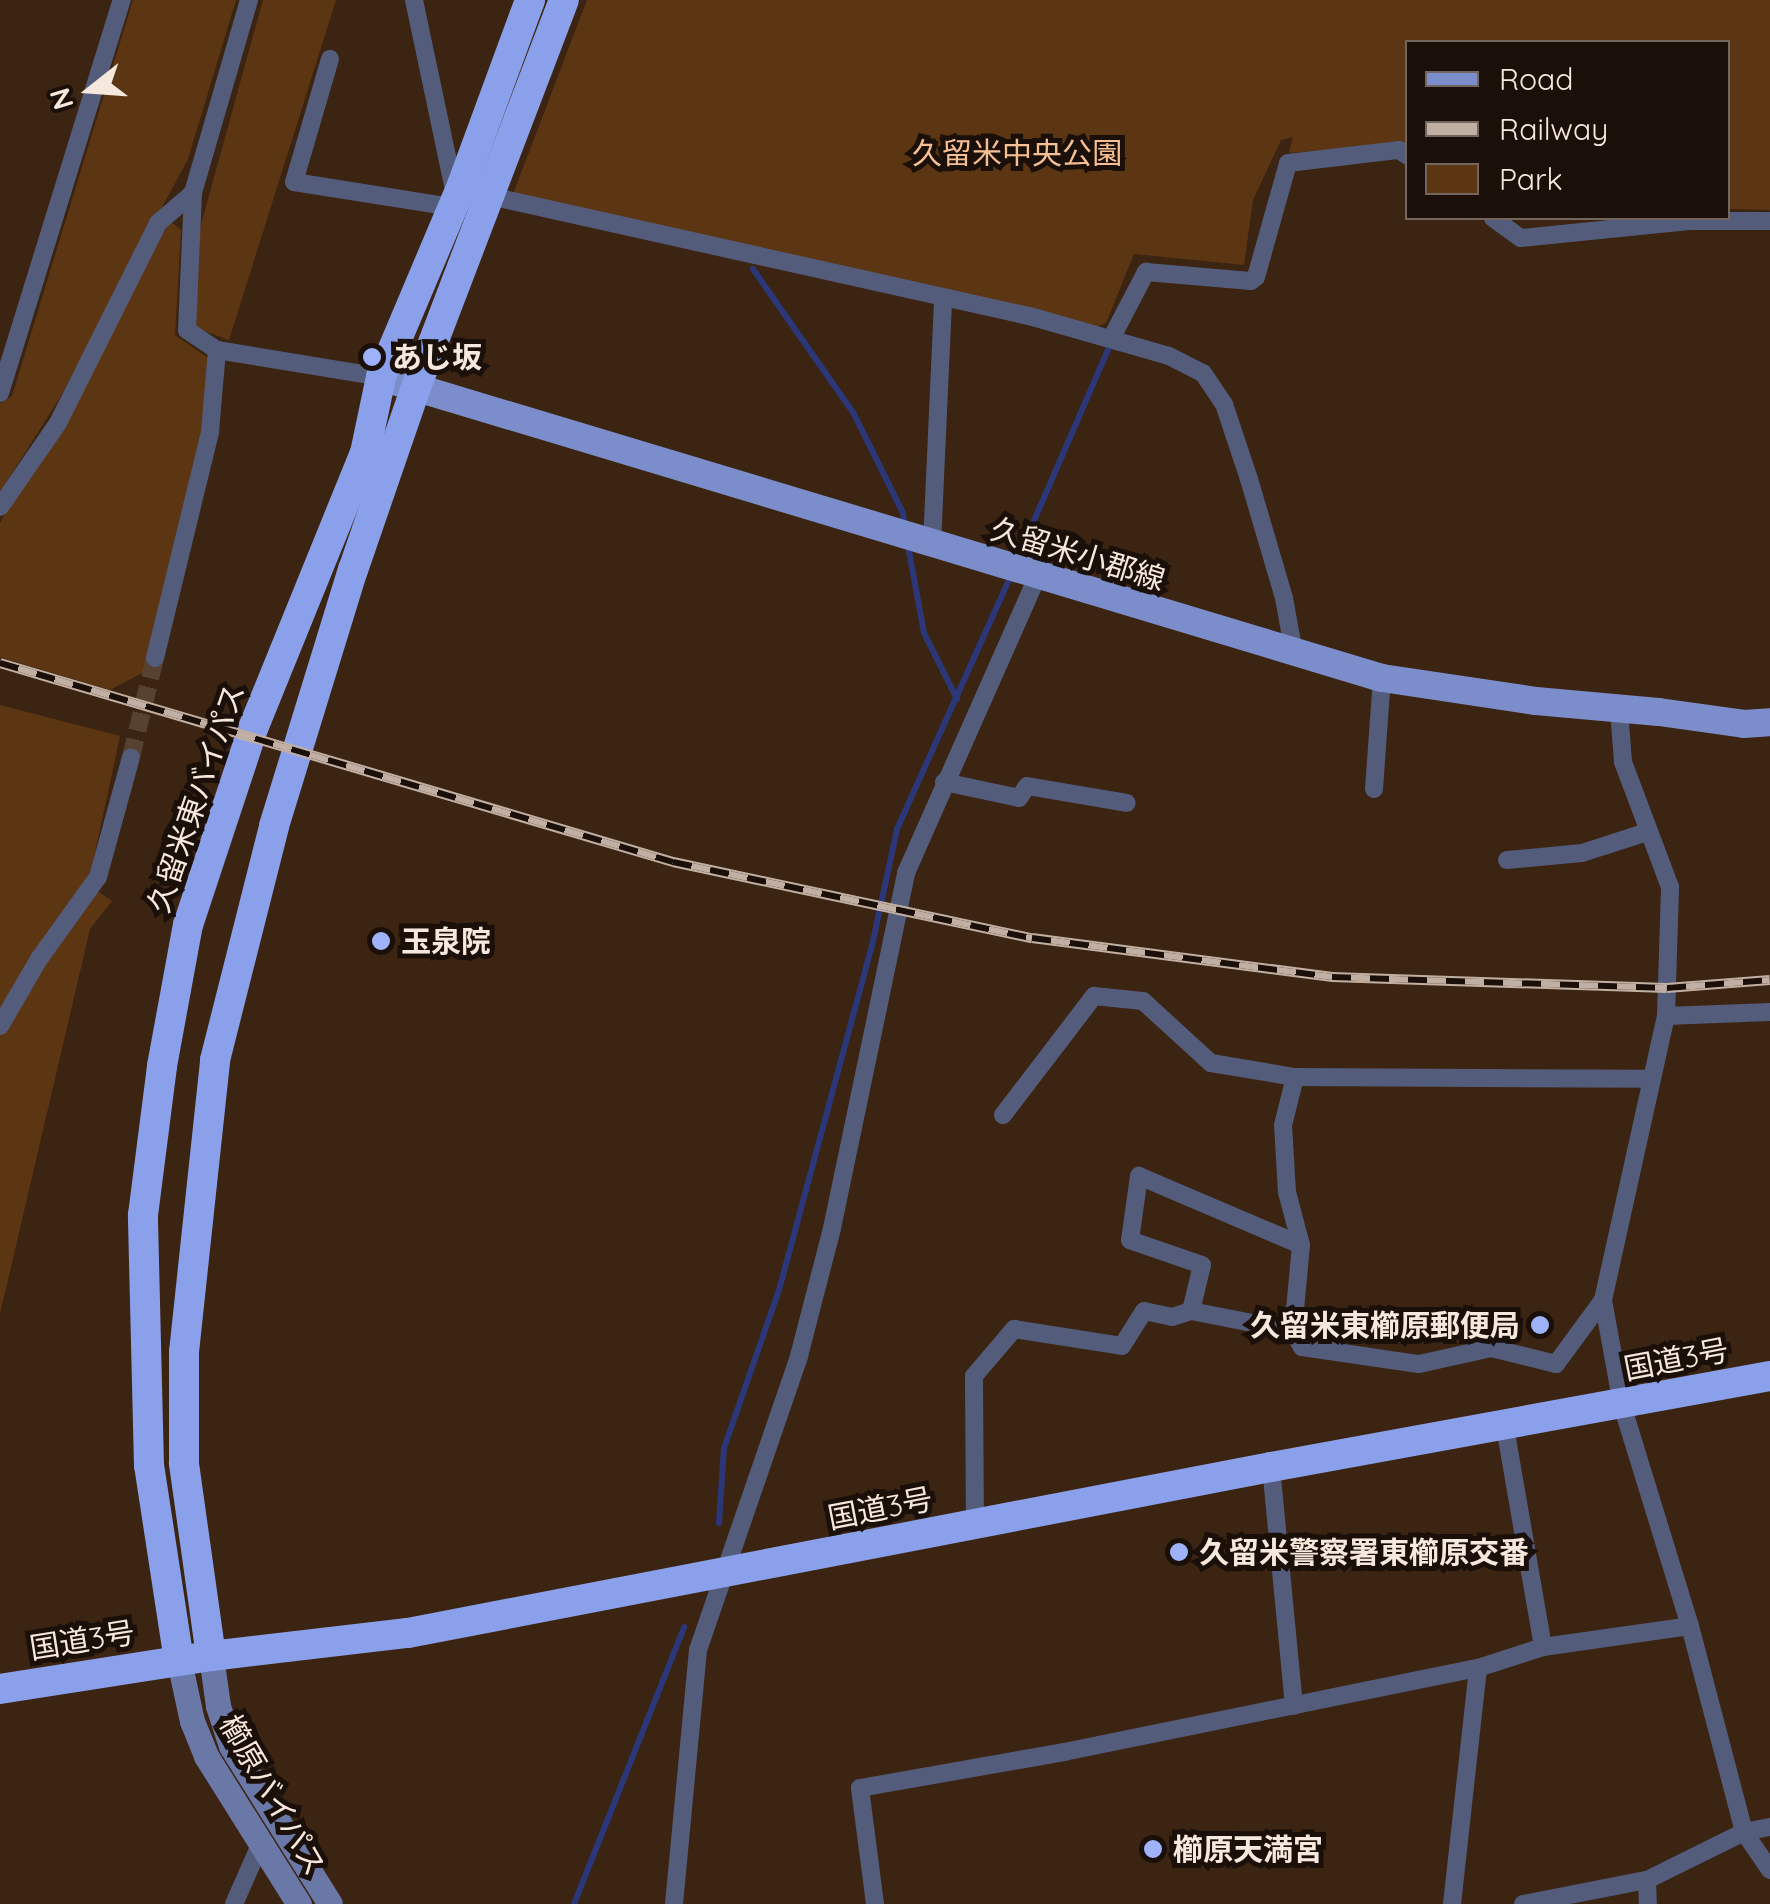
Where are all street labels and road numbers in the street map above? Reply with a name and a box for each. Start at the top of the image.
street label: 久留米小郡線 [987,510,1169,598]
street label: 久留米東バイパス [140,679,252,917]
street label: 国道3号 [1621,1331,1731,1387]
street label: 国道3号 [825,1480,935,1536]
street label: 国道3号 [27,1614,137,1666]
street label: 櫛原バイパス [212,1708,334,1882]

